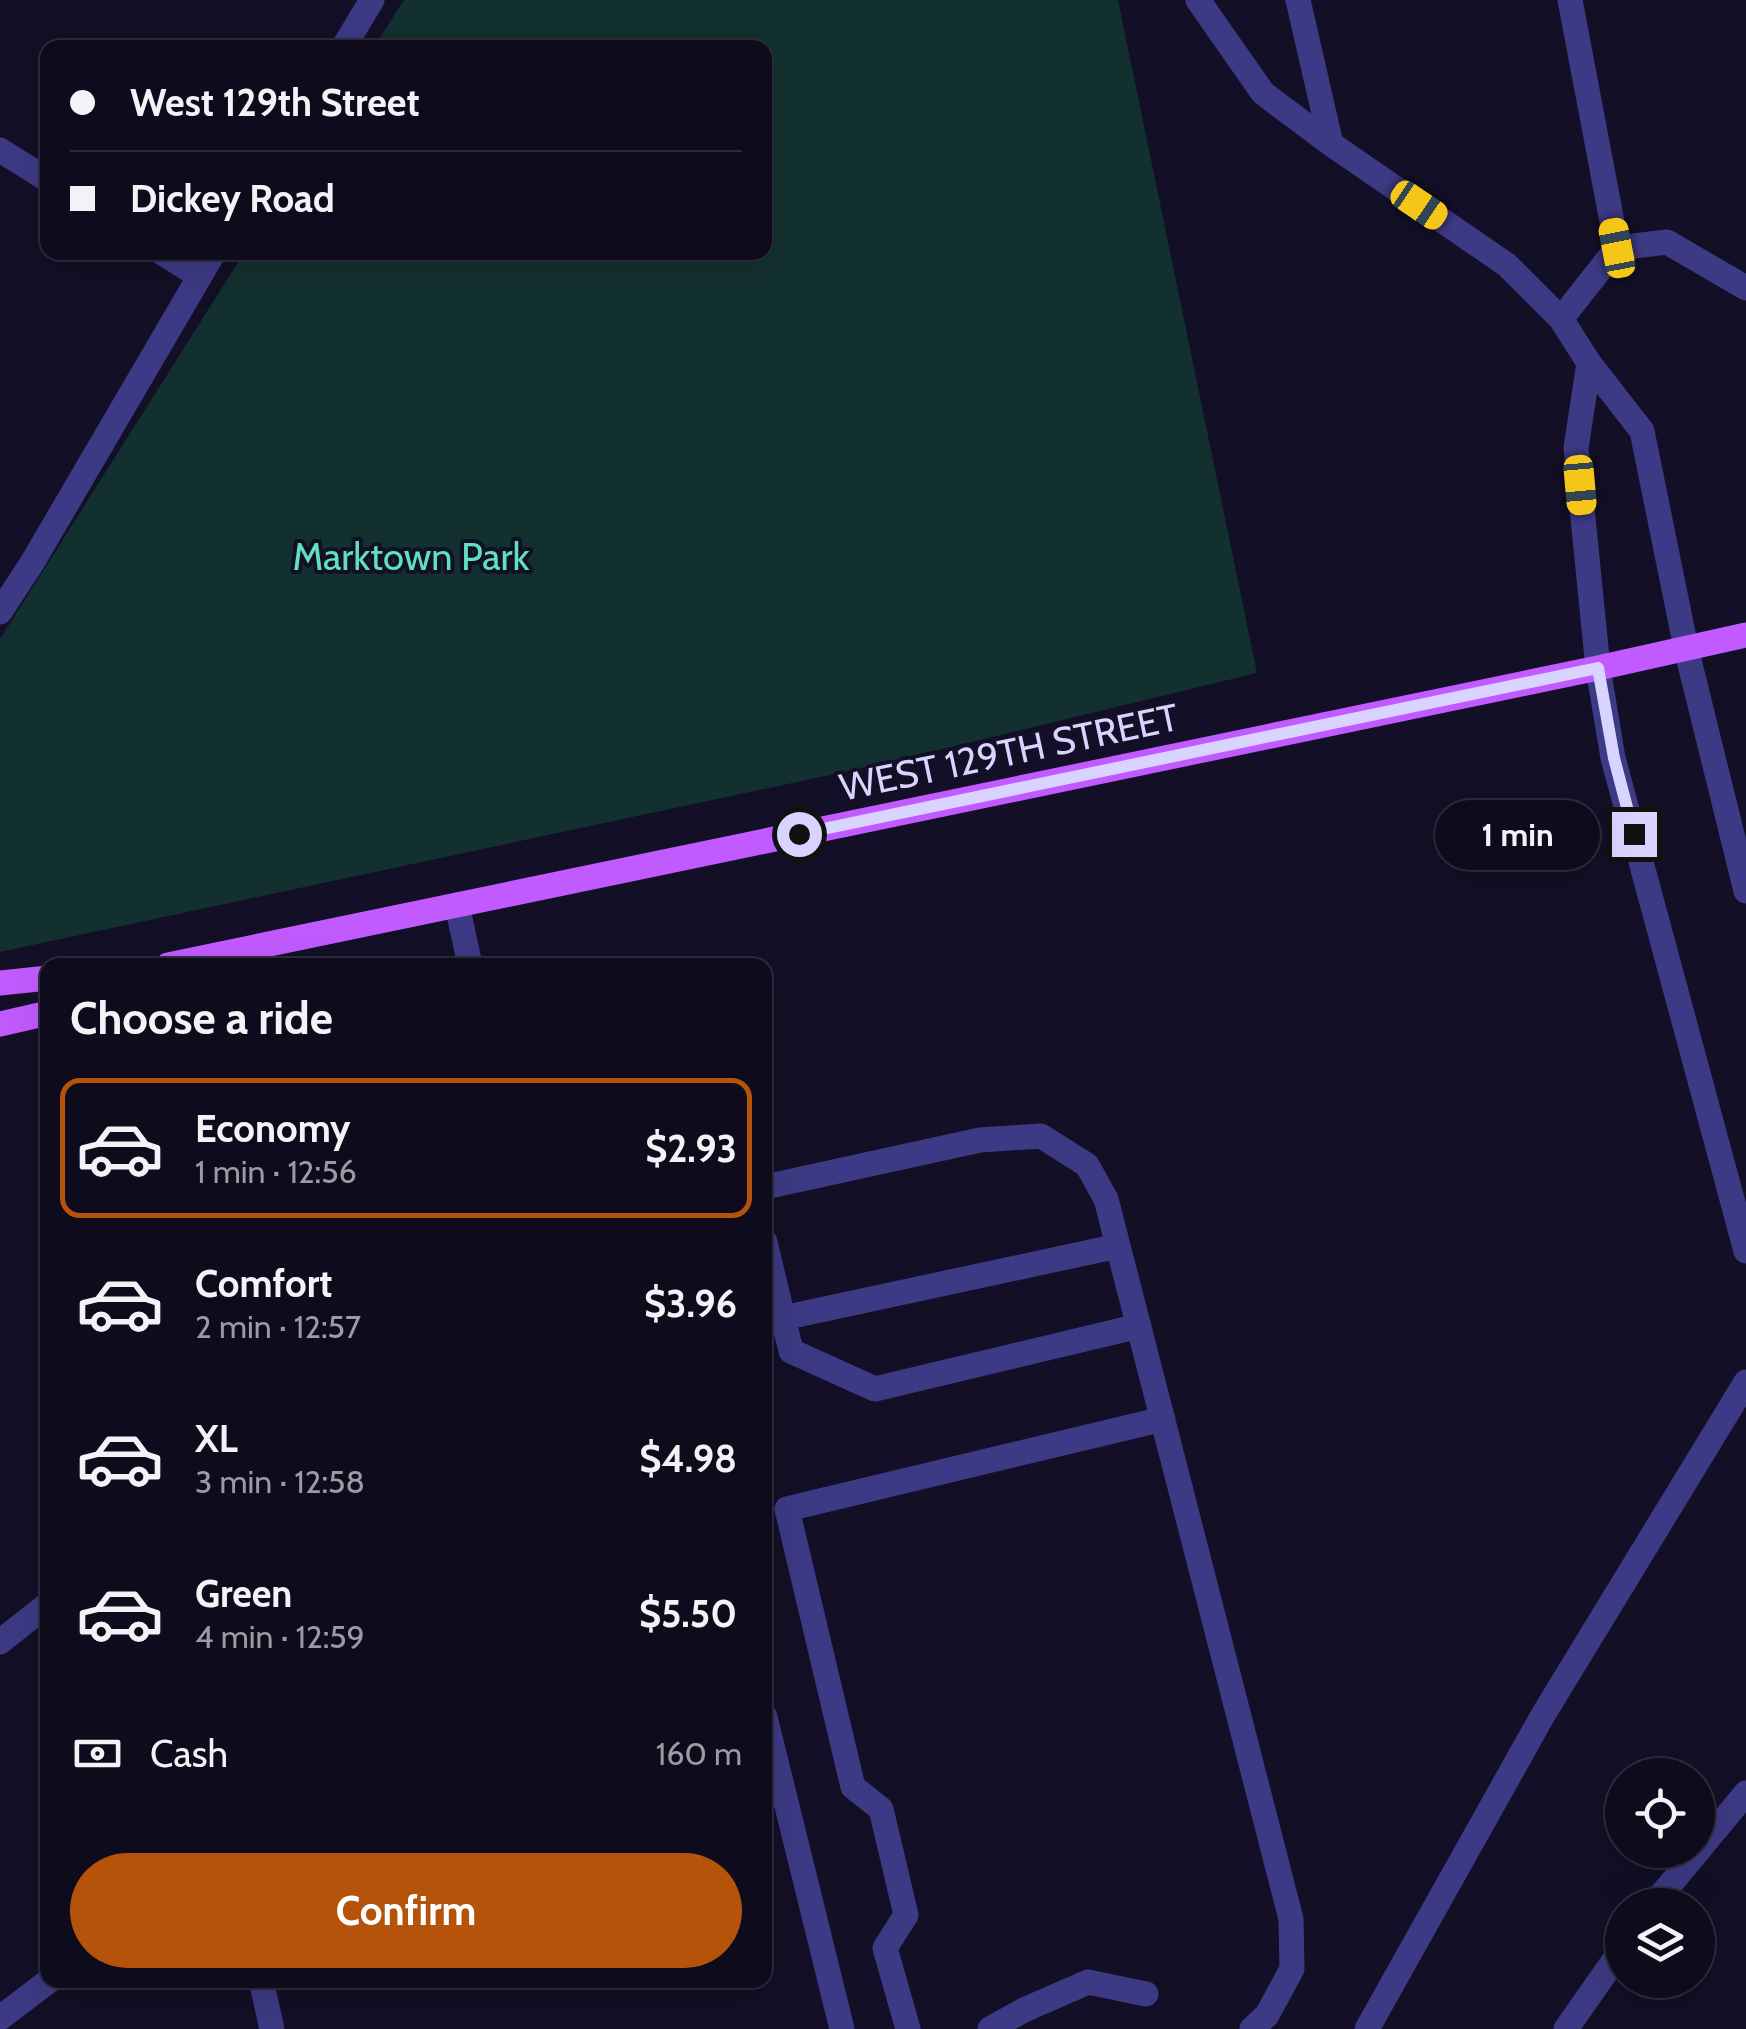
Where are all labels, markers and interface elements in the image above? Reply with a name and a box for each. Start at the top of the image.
text: West 129th Street [130,79,420,126]
text: Dickey Road [130,175,335,222]
car [1386,176,1452,234]
car [1597,216,1637,280]
car [1562,454,1598,516]
park label: Marktown Park [292,533,530,580]
street label: WEST 129TH STREET [835,693,1183,811]
callout: 1 min [1434,799,1599,869]
route start [777,812,822,857]
route end [1612,812,1657,857]
text: 1 min [1481,815,1554,854]
text: Choose a ride [70,991,333,1045]
icon: car [75,1103,165,1193]
text: Economy [195,1105,350,1152]
text: $2.93 [645,1125,737,1172]
text: 1 min · 12:56 [195,1152,357,1191]
icon: car [75,1258,165,1348]
text: Comfort [195,1260,332,1307]
text: $3.96 [644,1280,737,1327]
text: 2 min · 12:57 [195,1307,361,1346]
icon: car [75,1413,165,1503]
text: XL [195,1415,238,1462]
text: $4.98 [639,1435,737,1482]
text: 3 min · 12:58 [195,1462,365,1501]
icon: car [75,1568,165,1658]
text: Green [195,1570,292,1617]
text: $5.50 [639,1590,737,1637]
text: 4 min · 12:59 [195,1617,365,1656]
icon: cash [70,1726,125,1781]
text: Cash [150,1730,228,1777]
text: 160 m [656,1734,742,1773]
map controls [1605,1758,1715,1998]
button: locate [1605,1758,1715,1868]
button: Confirm [70,1853,742,1968]
button: layers [1605,1888,1715,1998]

